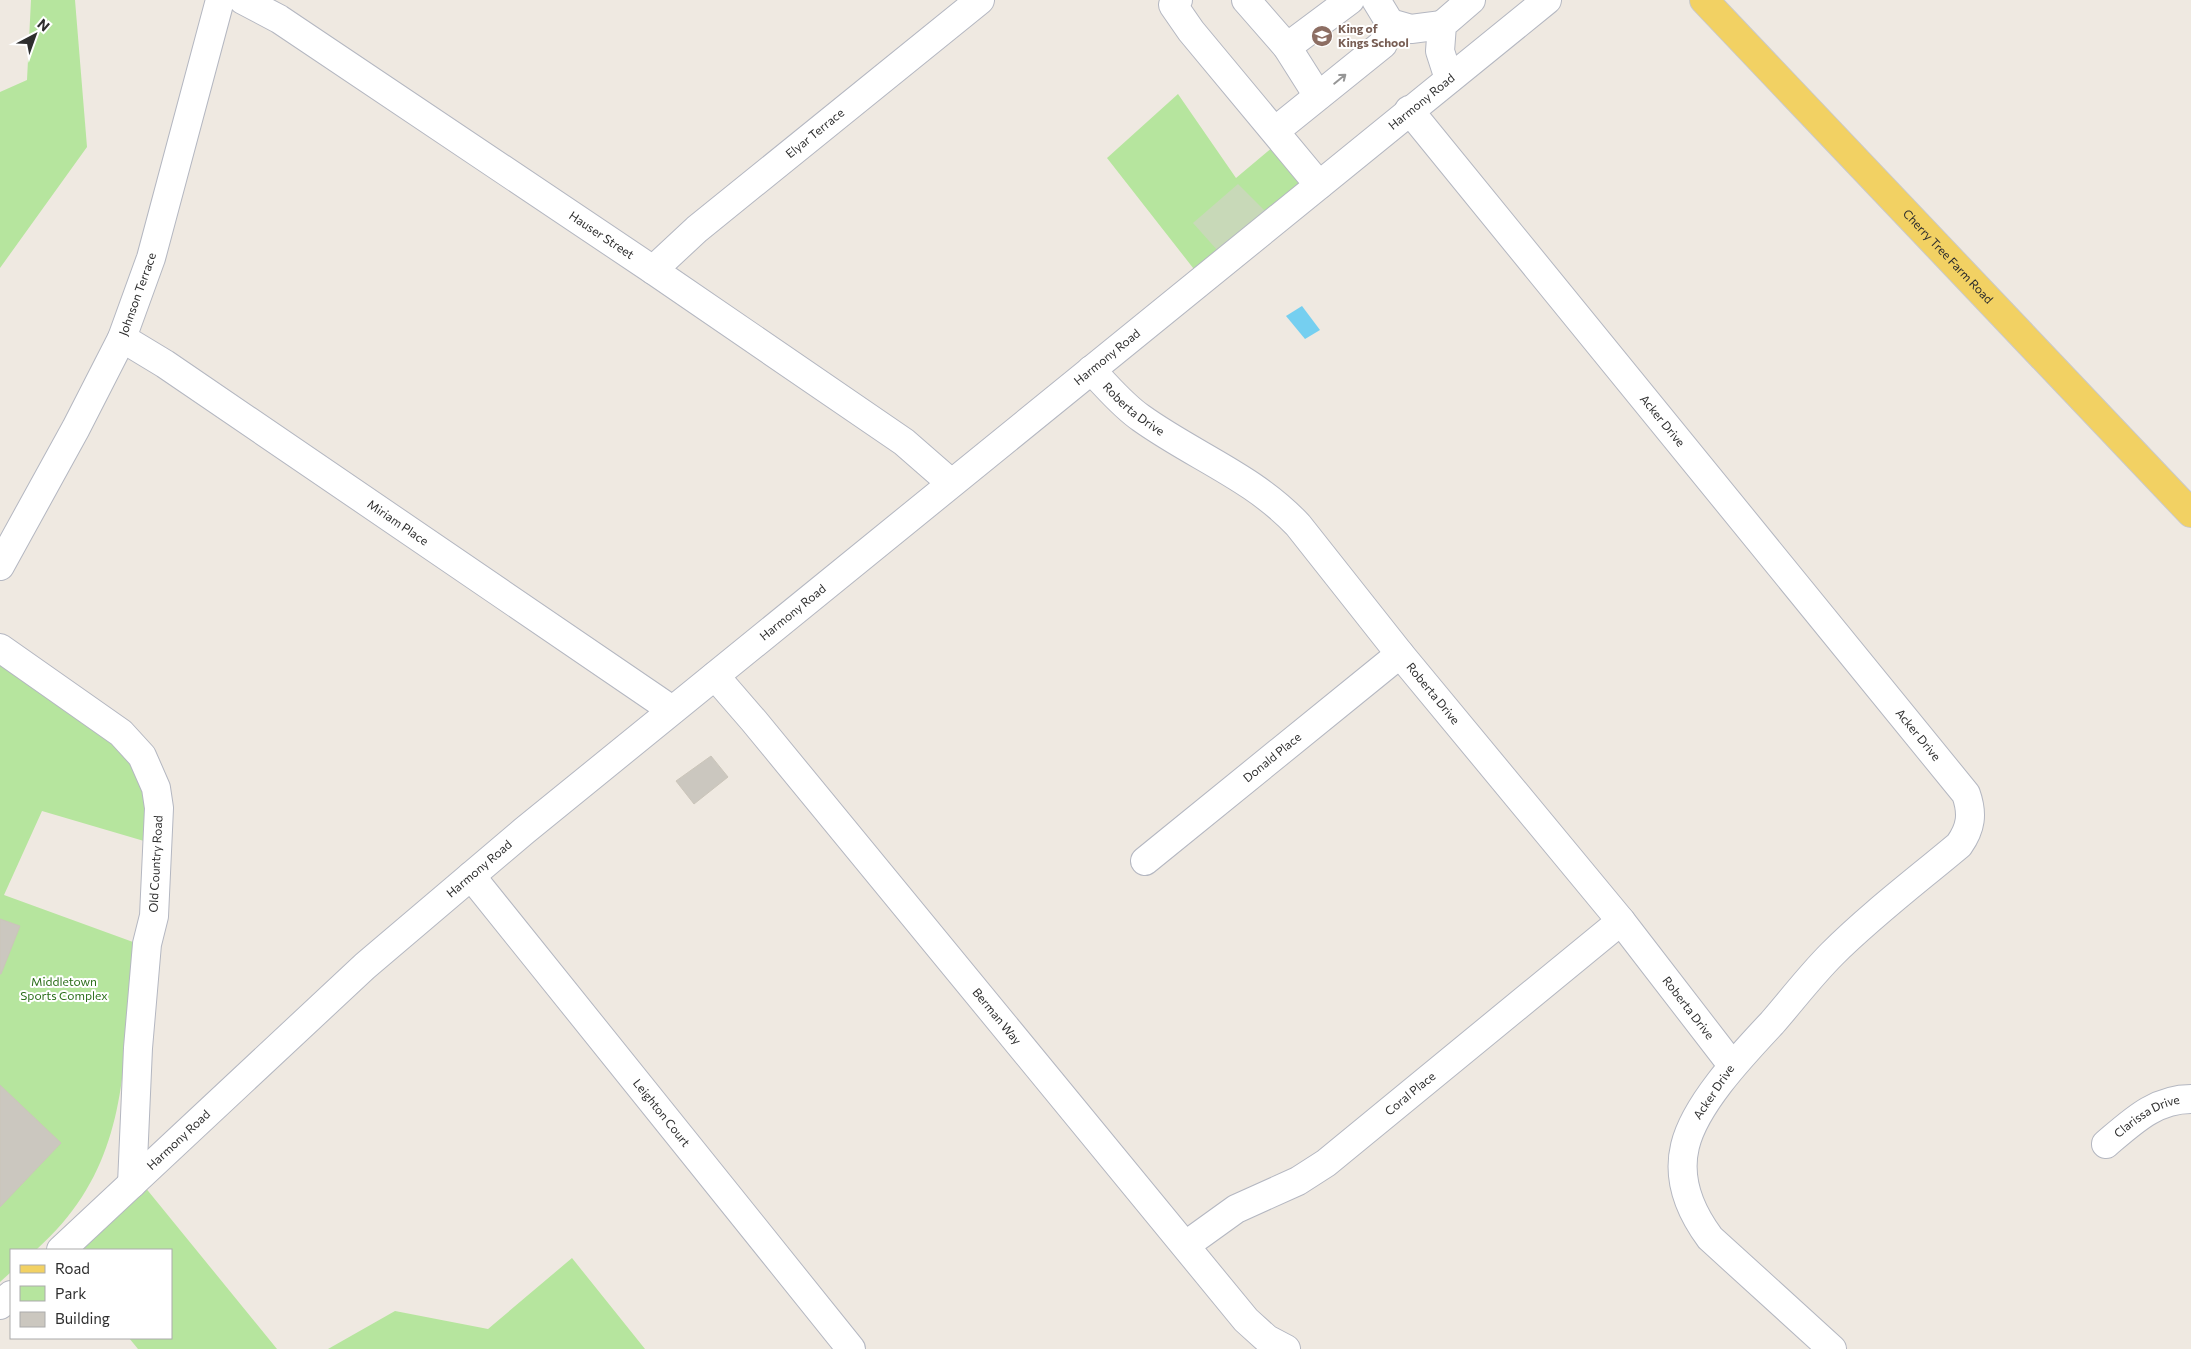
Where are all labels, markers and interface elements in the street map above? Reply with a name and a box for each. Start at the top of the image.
north arrow [10,10,60,60]
text: N [34,15,53,35]
place label: King of Kings School [1338,21,1409,49]
school or university icon: King of Kings School [1310,24,1334,48]
street label: Harmony Road [1385,70,1457,132]
one-way arrow [1333,73,1346,84]
street label: Elyar Terrace [782,105,846,160]
street label: Cherry Tree Farm Road [1901,206,1996,306]
street label: Hauser Street [567,208,637,261]
street label: Johnson Terrace [115,251,158,338]
street label: Harmony Road [1071,325,1143,387]
street label: Roberta Drive [1100,379,1167,438]
street label: Acker Drive [1638,392,1688,449]
street label: Miriam Place [365,496,431,548]
street label: Harmony Road [756,581,828,643]
street label: Roberta Drive [1404,659,1463,727]
street label: Acker Drive [1894,706,1944,763]
street label: Donald Place [1240,729,1304,785]
street label: Old Country Road [145,815,165,913]
street label: Harmony Road [443,837,514,900]
street label: Roberta Drive [1660,973,1718,1042]
park label: Middletown Sports Complex [20,974,108,1002]
street label: Berman Way [970,985,1025,1047]
street label: Acker Drive [1690,1062,1736,1121]
street label: Coral Place [1382,1068,1438,1118]
street label: Leighton Court [631,1076,694,1149]
street label: Clarissa Drive [2111,1092,2181,1140]
street label: Harmony Road [144,1107,212,1172]
legend [10,1249,172,1339]
text: Road [55,1259,90,1277]
text: Park [55,1284,86,1302]
text: Building [55,1309,110,1327]

